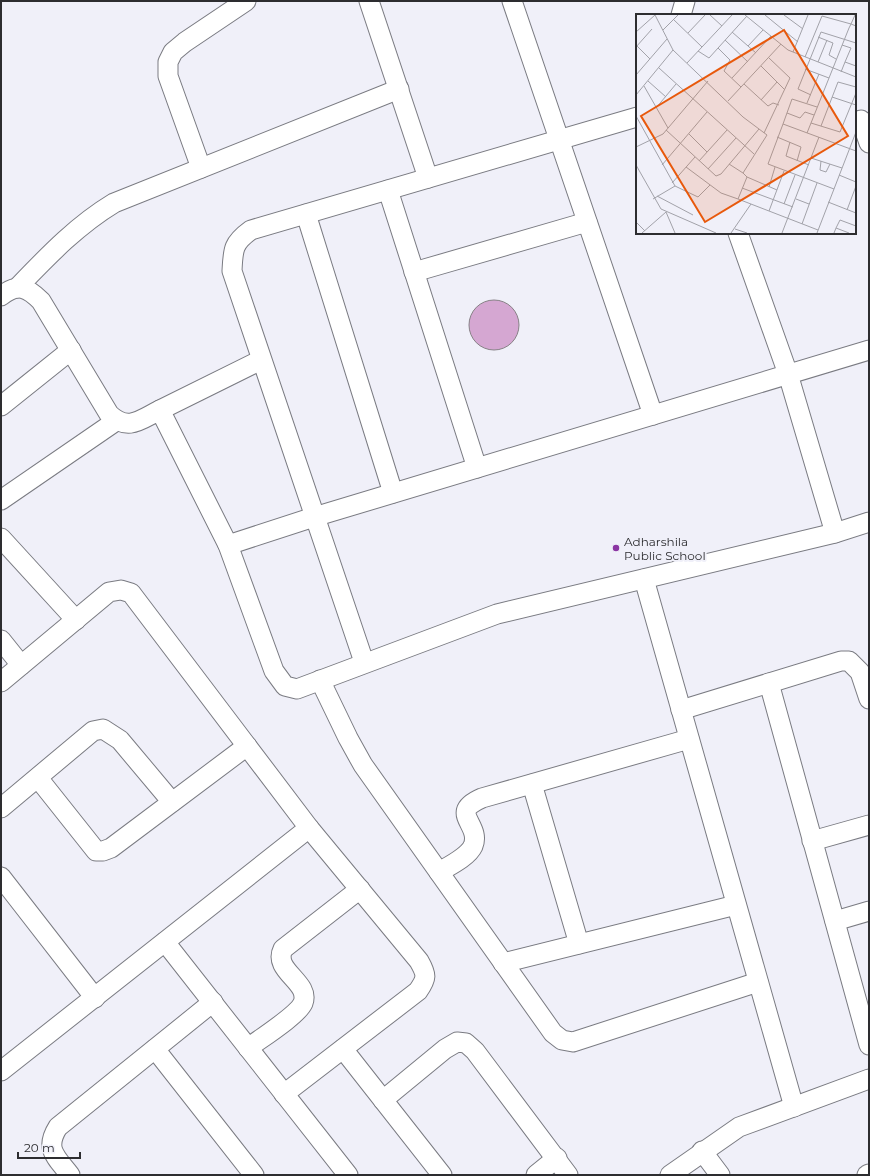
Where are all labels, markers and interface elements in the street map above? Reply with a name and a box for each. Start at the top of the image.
inset map [636,14,856,234]
place label: Adharshila Public School [624,534,706,563]
marker: Adharshila Public School [611,543,621,553]
scale bar [18,1134,80,1160]
text: 20 m [24,1140,55,1155]

